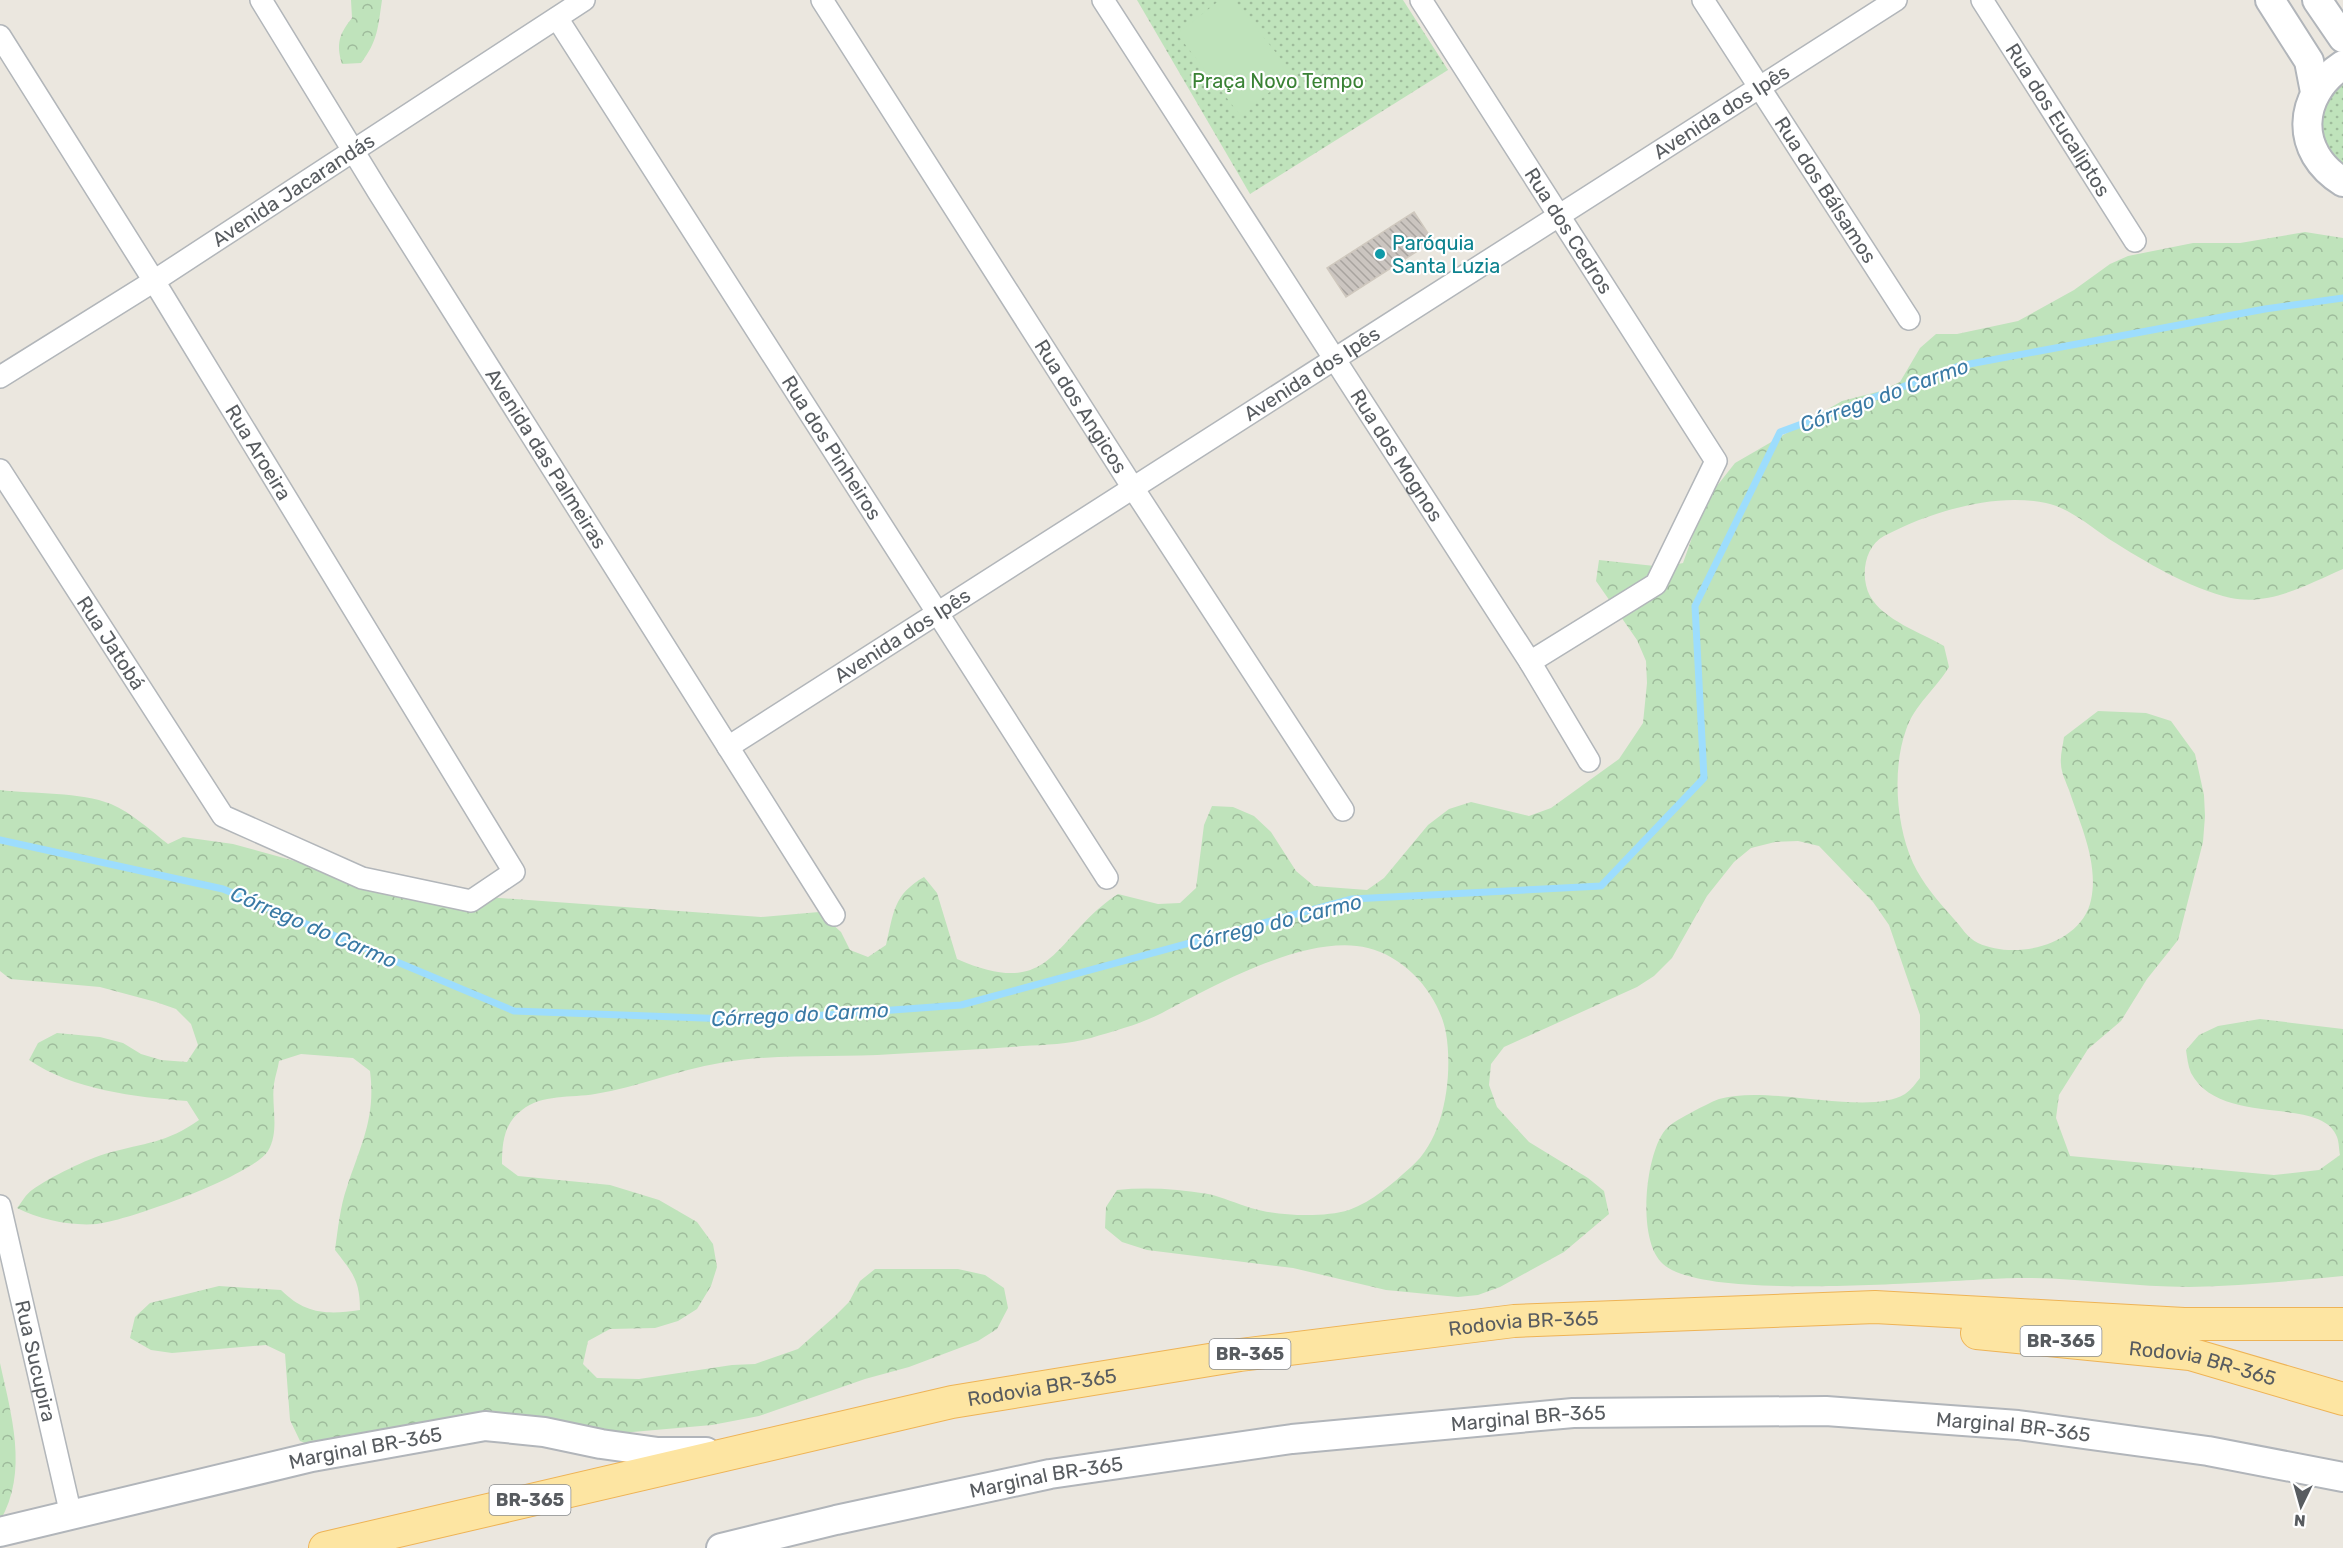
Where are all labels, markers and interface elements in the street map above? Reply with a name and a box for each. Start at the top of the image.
street label: Rua dos Eucaliptos [2001,39,2116,201]
street label: Avenida dos Ipês [1649,59,1794,164]
park label: Praça Novo Tempo [1192,69,1364,93]
street label: Rua dos Bálsamos [1770,112,1882,268]
street label: Avenida Jacarandás [208,128,379,252]
street label: Rua dos Cedros [1519,163,1618,298]
place label: Paróquia Santa Luzia [1392,231,1500,278]
marker: Paróquia Santa Luzia [1373,247,1387,261]
street label: Avenida dos Ipês [1239,321,1384,426]
street label: Rua dos Angicos [1030,335,1133,478]
water label: Córrego do Carmo [1796,353,1972,437]
street label: Avenida das Palmeiras [481,364,612,553]
street label: Rua dos Pinheiros [777,371,887,524]
street label: Rua dos Mognos [1345,385,1448,526]
street label: Rua Aroeira [220,400,297,504]
street label: Avenida dos Ipês [830,583,975,688]
street label: Rua Jatobá [72,592,150,694]
water label: Córrego do Carmo [227,881,401,973]
water label: Córrego do Carmo [1186,888,1364,956]
water label: Córrego do Carmo [710,997,890,1031]
street label: Rua Sucupira [10,1298,61,1424]
street label: Rodovia BR-365 [1447,1306,1599,1341]
road number: BR-365 [2020,1326,2102,1356]
street label: Rodovia BR-365 [2128,1336,2279,1391]
road number: BR-365 [1210,1339,1290,1369]
street label: Rodovia BR-365 [966,1363,1118,1411]
street label: Marginal BR-365 [1450,1401,1606,1436]
street label: Marginal BR-365 [1935,1407,2092,1447]
street label: Marginal BR-365 [286,1422,444,1474]
street label: Marginal BR-365 [967,1452,1124,1503]
north arrow [2271,1476,2331,1536]
road number: BR-365 [490,1485,570,1515]
text: N [2293,1510,2306,1530]

